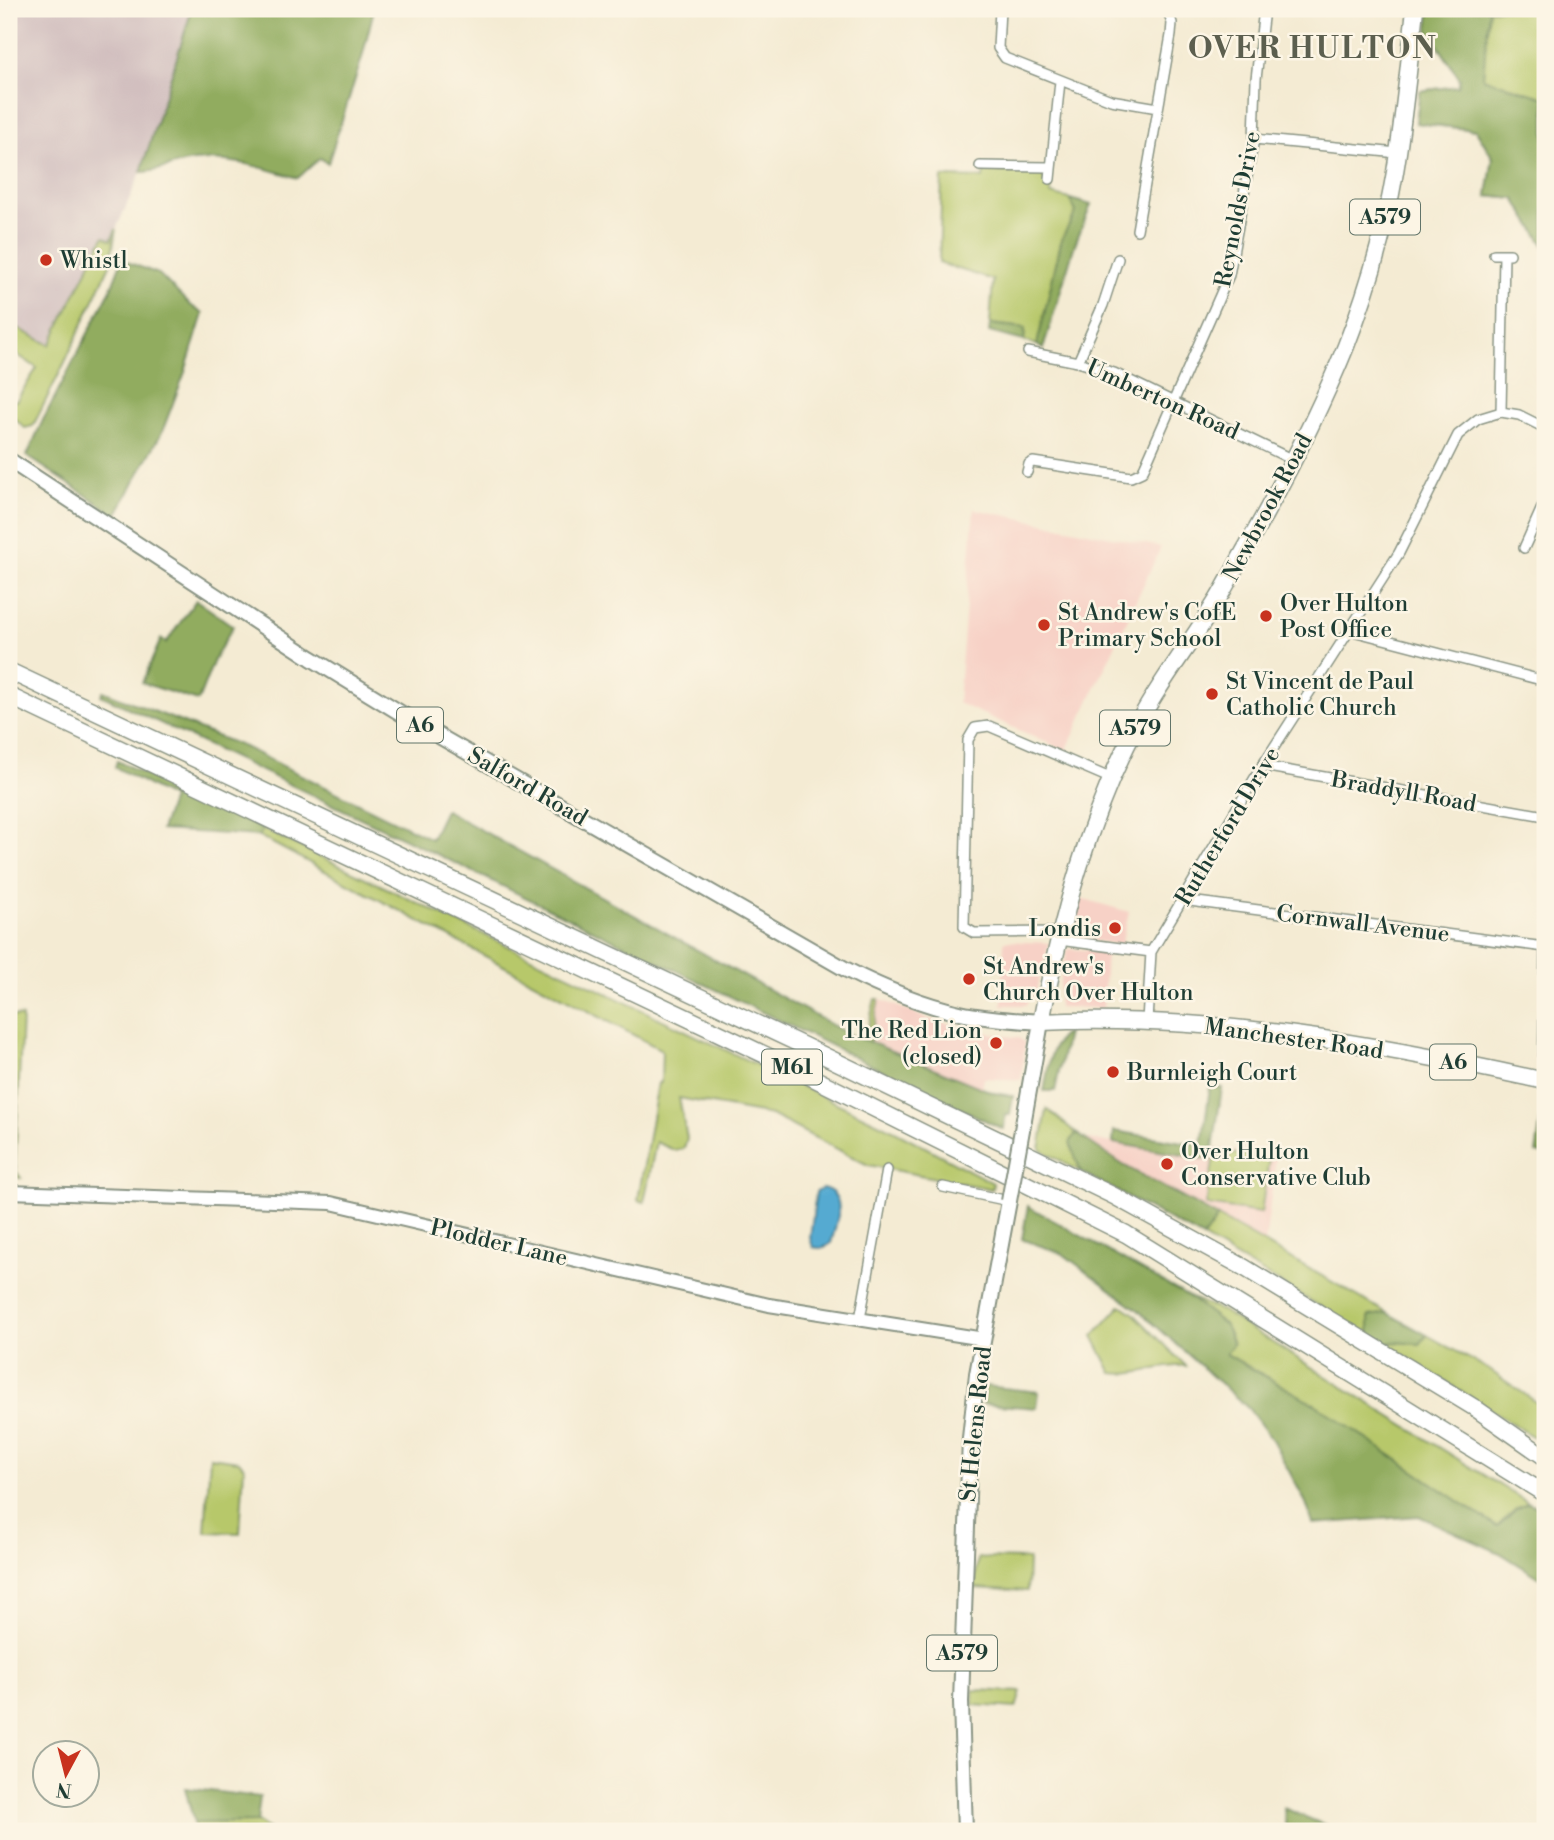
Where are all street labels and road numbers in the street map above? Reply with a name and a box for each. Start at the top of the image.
street label: Reynolds Drive [1209,129,1267,290]
road number: A579 [1350,200,1420,234]
street label: Umberton Road [1082,354,1243,446]
street label: Newbrook Road [1217,429,1318,586]
road number: A6 [397,708,443,742]
road number: A579 [1100,710,1170,746]
street label: Salford Road [463,741,592,832]
street label: Rutherford Drive [1169,742,1286,911]
street label: Braddyll Road [1328,765,1479,819]
street label: Cornwall Avenue [1275,899,1451,949]
street label: Manchester Road [1203,1013,1385,1065]
road number: A6 [1430,1044,1476,1080]
road number: M61 [762,1050,822,1084]
street label: Plodder Lane [427,1214,570,1272]
street label: St Helens Road [954,1345,998,1503]
road number: A579 [927,1636,997,1670]

